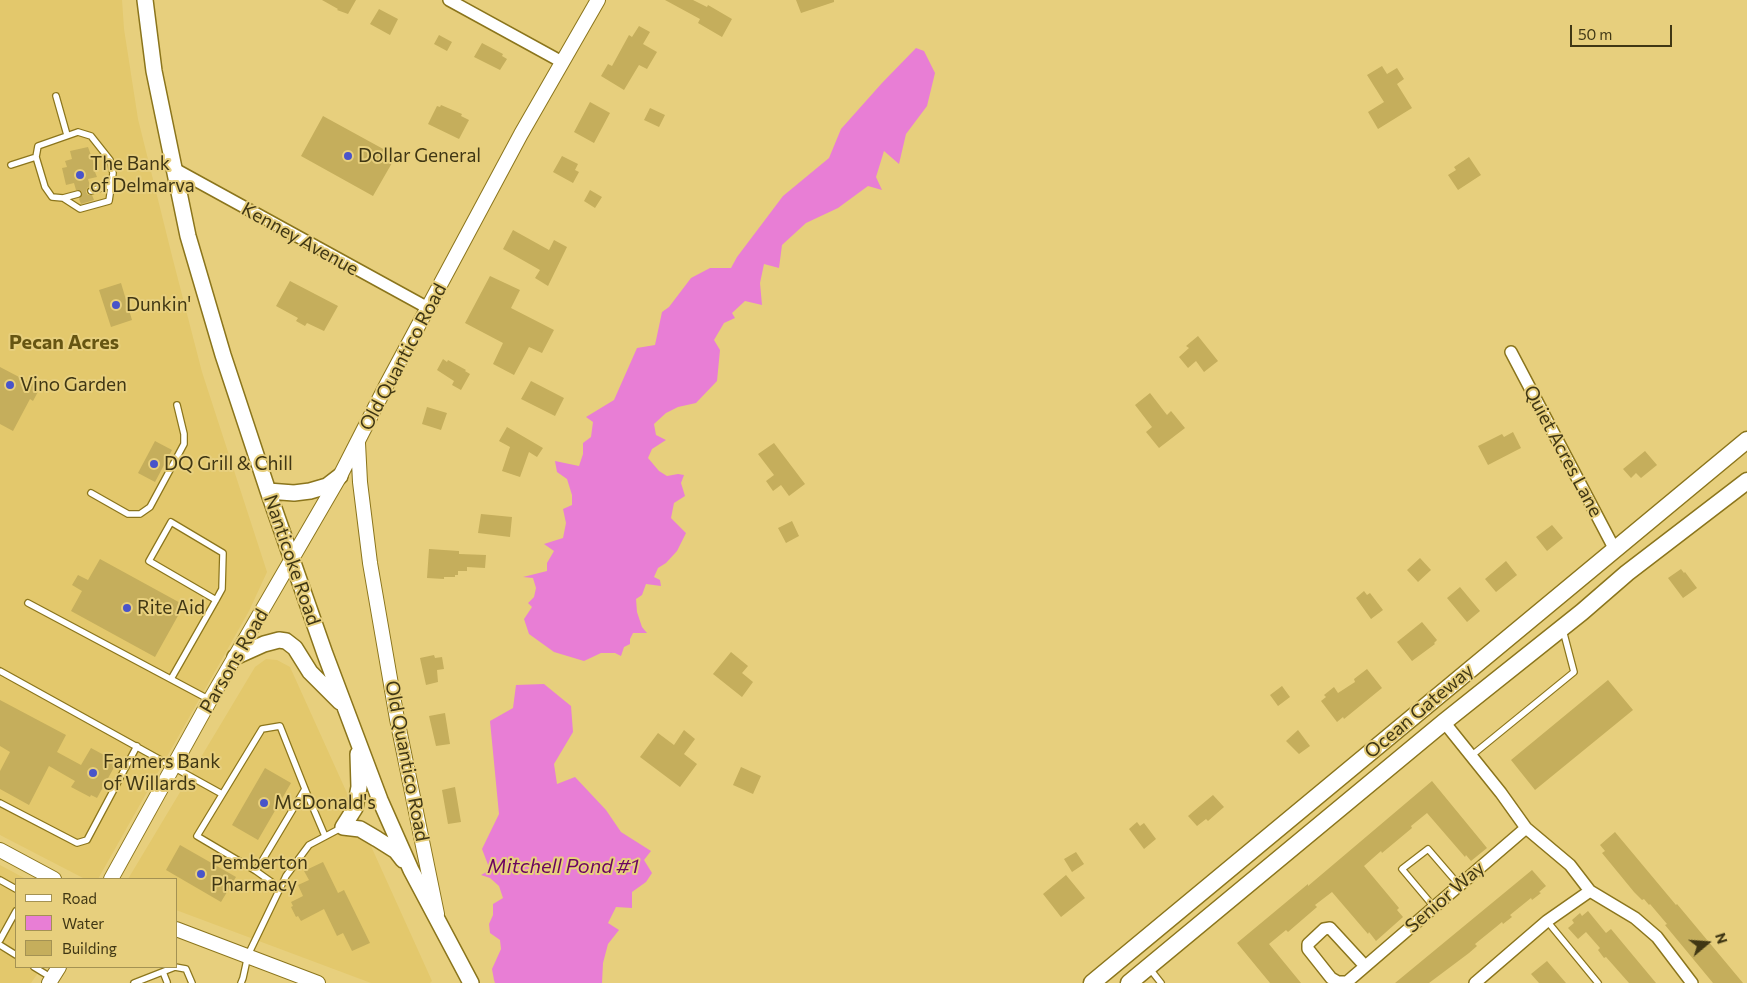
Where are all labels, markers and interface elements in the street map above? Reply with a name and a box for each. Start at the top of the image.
scale bar [1572,15,1674,47]
text: 50 m [1578,25,1612,43]
place label: Dollar General [358,145,481,167]
marker: Dollar General [342,150,354,162]
place label: The Bank of Delmarva [90,153,195,197]
marker: The Bank of Delmarva [74,169,86,181]
street label: Kenney Avenue [237,197,363,281]
street label: Old Quantico Road [355,280,451,434]
place label: Dunkin' [126,294,191,316]
marker: Dunkin' [110,299,122,311]
district label: Pecan Acres [9,330,119,354]
place label: Vino Garden [20,374,127,396]
marker: Vino Garden [4,379,16,391]
street label: Quiet Acres Lane [1519,381,1607,521]
place label: DQ Grill & Chill [164,453,293,475]
marker: DQ Grill & Chill [148,458,160,470]
street label: Nanticoke Road [259,492,325,628]
place label: Rite Aid [137,597,205,619]
marker: Rite Aid [121,602,133,614]
street label: Parsons Road [195,605,273,717]
street label: Ocean Gateway [1360,659,1478,763]
street label: Old Quantico Road [380,679,434,843]
place label: Farmers Bank of Willards [103,751,221,795]
marker: Farmers Bank of Willards [87,767,99,779]
place label: McDonald's [274,792,376,814]
marker: McDonald's [258,797,270,809]
place label: Pemberton Pharmacy [211,852,308,896]
water label: Mitchell Pond #1 [487,854,639,878]
street label: Senior Way [1401,856,1489,938]
marker: Pemberton Pharmacy [195,868,207,880]
legend [15,878,178,968]
text: Road [62,889,97,907]
text: Water [62,914,104,932]
north arrow [1682,918,1732,968]
text: N [1712,931,1731,946]
text: Building [62,939,117,957]

